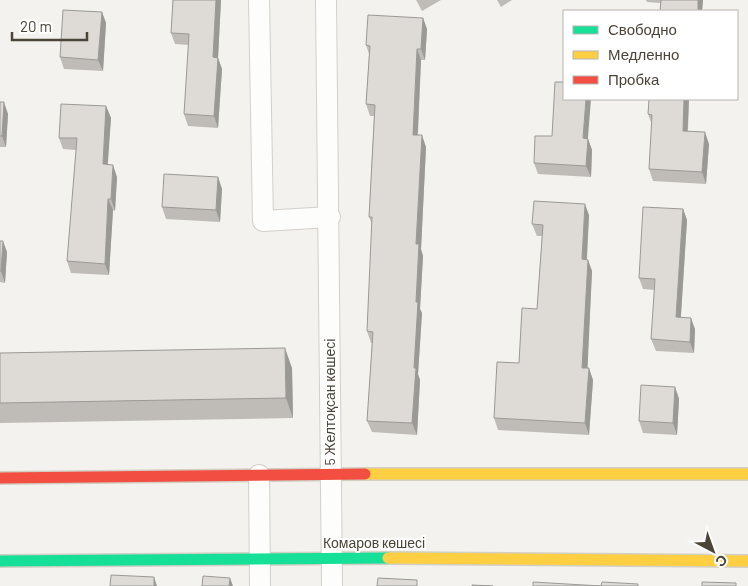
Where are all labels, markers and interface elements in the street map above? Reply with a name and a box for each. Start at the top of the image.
scale bar [12,10,88,42]
legend [563,10,738,100]
text: 20 m [20,17,52,35]
text: Свободно [608,20,677,38]
text: Медленно [608,45,679,63]
text: Пробка [608,70,660,88]
street label: 5 Желтоқсан көшесі [321,339,338,465]
north arrow [688,526,738,576]
street label: Комаров көшесі [323,534,425,551]
text: С [712,551,731,571]

